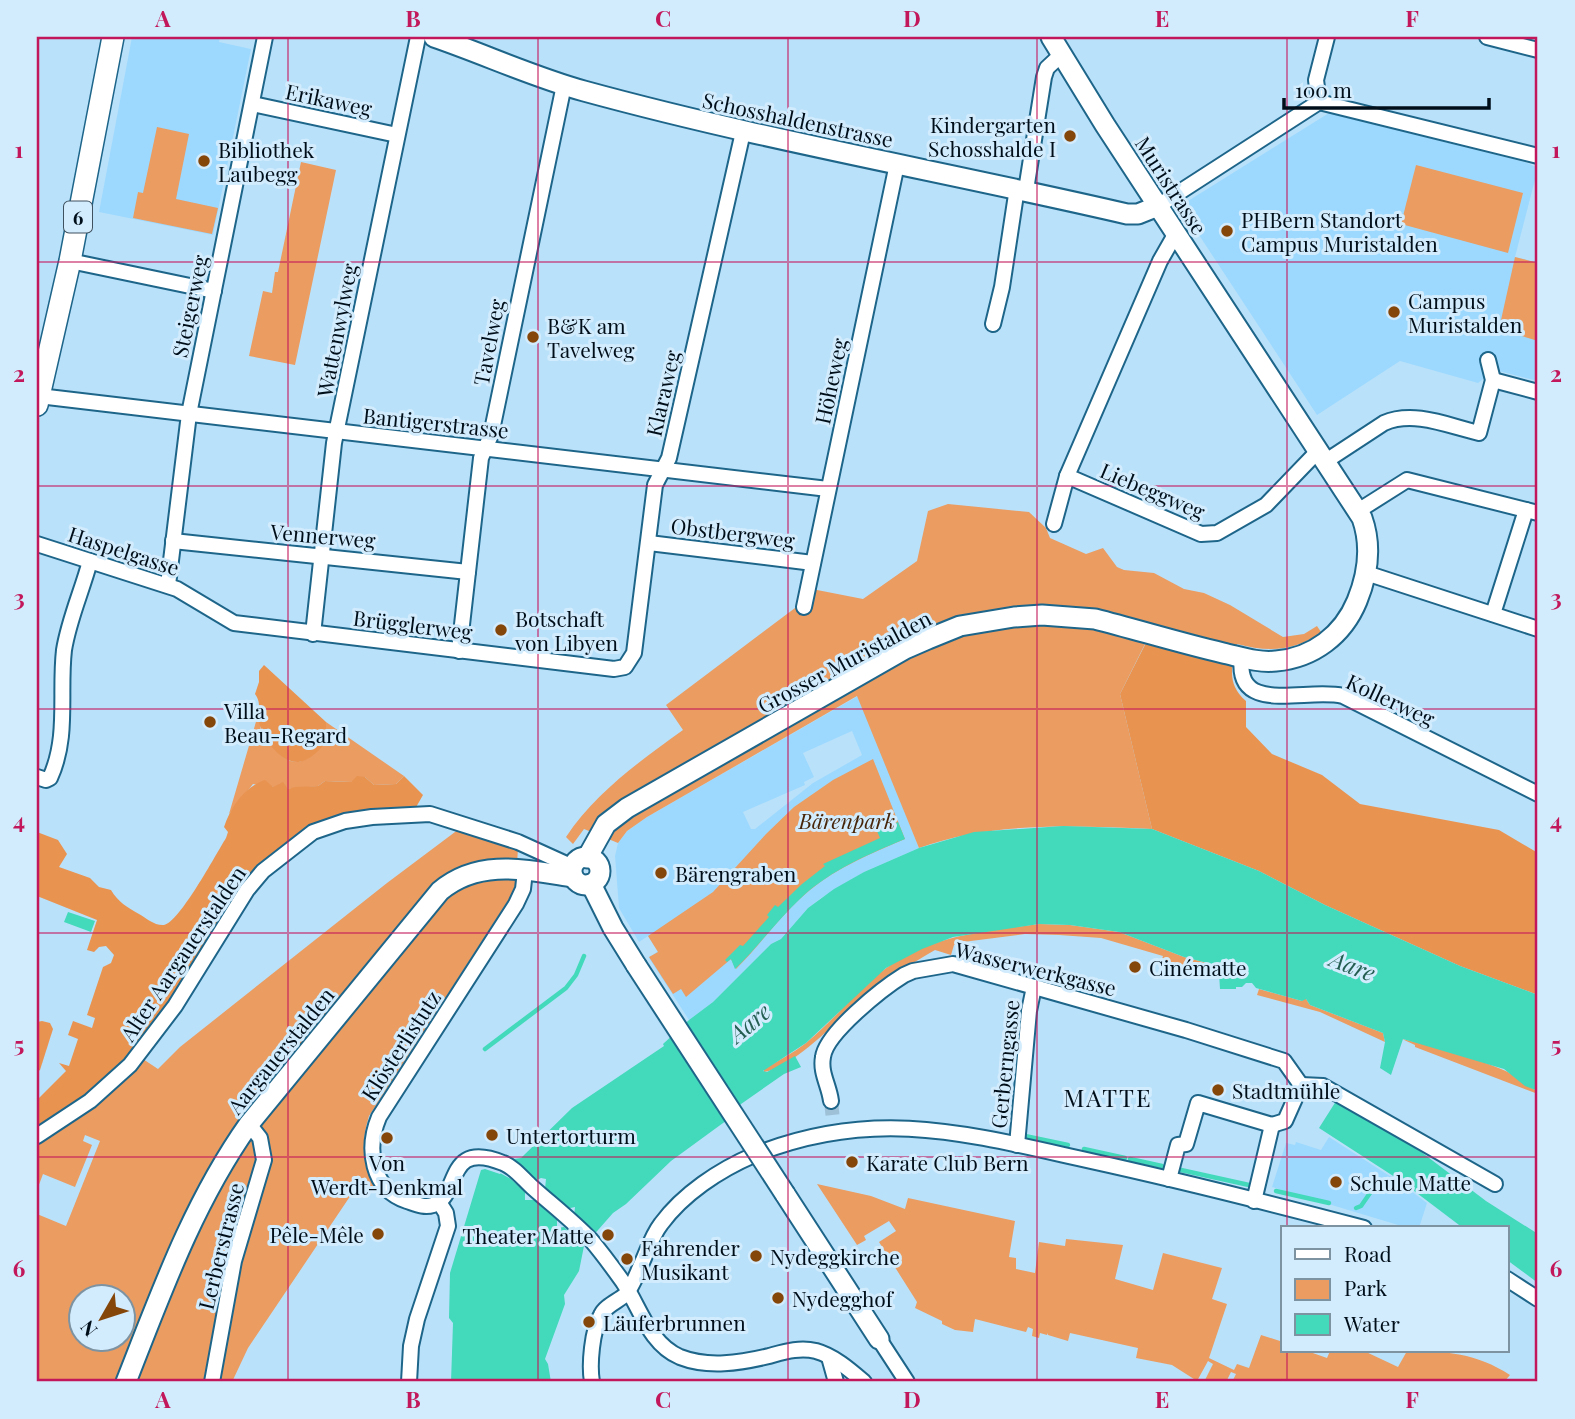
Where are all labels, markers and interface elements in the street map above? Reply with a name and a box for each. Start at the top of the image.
text: A [154,2,171,33]
text: B [405,2,421,33]
text: C [655,2,671,33]
text: D [903,2,921,33]
text: E [1155,2,1169,33]
text: F [1405,2,1419,33]
scale bar [1284,66,1489,110]
text: 100 m [1295,75,1352,103]
street label: Erikaweg [283,76,375,122]
street label: Schosshaldenstrasse [700,85,896,153]
place label: Kindergarten Schosshalde I [928,110,1056,162]
marker: Kindergarten Schosshalde I [1062,128,1078,144]
street label: Muristrasse [1130,130,1214,240]
text: 1 [15,133,24,164]
text: 1 [1552,133,1561,164]
place label: Bibliothek Laubegg [218,135,315,187]
marker: Bibliothek Laubegg [196,153,212,169]
road number: 6 [64,202,92,232]
place label: PHBern Standort Campus Muristalden [1241,205,1438,257]
marker: PHBern Standort Campus Muristalden [1219,223,1235,239]
street label: Steigerweg [164,252,214,360]
street label: Wattenwylweg [309,261,363,400]
place label: Campus Muristalden [1408,286,1523,338]
street label: Tavelweg [466,296,510,388]
marker: Campus Muristalden [1386,304,1402,320]
place label: B&K am Tavelweg [547,311,635,363]
marker: B&K am Tavelweg [525,329,541,345]
street label: Höheweg [807,335,853,427]
street label: Klaraweg [639,347,685,439]
text: 2 [13,357,25,388]
text: 2 [1550,357,1562,388]
street label: Bantigerstrasse [362,400,510,444]
street label: Liebeggweg [1096,455,1210,525]
street label: Obstbergweg [669,511,797,553]
street label: Vennerweg [268,516,377,554]
street label: Haspelgasse [65,519,183,581]
text: 3 [13,581,25,612]
text: 3 [1550,581,1562,612]
street label: Brügglerweg [352,603,474,645]
street label: Grosser Muristalden [752,603,936,719]
place label: Botschaft von Libyen [514,604,619,656]
marker: Botschaft von Libyen [493,622,509,638]
street label: Kollerweg [1342,666,1440,732]
place label: Villa Beau-Regard [223,696,347,748]
marker: Villa Beau-Regard [202,714,218,730]
text: 4 [13,804,25,835]
text: 4 [1550,804,1562,835]
park label: Bärenpark [798,806,895,834]
place label: Bärengraben [675,859,797,887]
street label: Alter Aargauerstalden [112,860,251,1047]
marker: Bärengraben [653,865,669,881]
street label: Wasserwerkgasse [952,934,1119,1002]
water label: Aare [1324,942,1380,988]
place label: Cinématte [1149,953,1247,981]
marker: Cinématte [1127,959,1143,975]
street label: Aargauerstalden [220,981,340,1120]
street label: Klösterlistutz [354,985,446,1105]
water label: Aare [720,995,777,1050]
street label: Gerberngasse [983,998,1025,1130]
text: 5 [14,1028,24,1059]
text: 5 [1551,1028,1561,1059]
place label: Stadtmühle [1232,1076,1341,1104]
district label: MATTE [1063,1081,1153,1113]
marker: Stadtmühle [1210,1082,1226,1098]
place label: Untertorturm [506,1121,636,1149]
marker: Untertorturm [484,1127,500,1143]
marker: Von Werdt-Denkmal [379,1130,395,1146]
place label: Von Werdt-Denkmal [310,1148,463,1200]
place label: Karate Club Bern [866,1148,1029,1176]
marker: Karate Club Bern [844,1154,860,1170]
place label: Schule Matte [1350,1168,1471,1196]
marker: Schule Matte [1328,1174,1344,1190]
street label: Lerberstrasse [191,1180,249,1312]
place label: Pêle-Mêle [269,1220,364,1248]
place label: Theater Matte [462,1221,594,1249]
marker: Pêle-Mêle [370,1226,386,1242]
legend [1281,1226,1508,1352]
marker: Theater Matte [600,1227,616,1243]
place label: Fahrender Musikant [641,1233,740,1285]
text: Road [1344,1239,1392,1267]
place label: Nydeggkirche [770,1242,900,1270]
marker: Nydeggkirche [748,1248,764,1264]
marker: Fahrender Musikant [619,1251,635,1267]
text: 6 [13,1252,26,1283]
text: 6 [1550,1252,1563,1283]
text: Park [1344,1273,1388,1301]
north arrow [66,1282,136,1352]
place label: Nydegghof [792,1284,895,1312]
marker: Nydegghof [770,1290,786,1306]
place label: Läuferbrunnen [603,1308,746,1336]
text: Water [1343,1309,1400,1337]
marker: Läuferbrunnen [581,1314,597,1330]
text: N [73,1316,102,1343]
text: A [154,1383,171,1414]
text: B [405,1383,421,1414]
text: C [655,1383,671,1414]
text: D [903,1383,921,1414]
text: E [1155,1383,1169,1414]
text: F [1405,1383,1419,1414]

